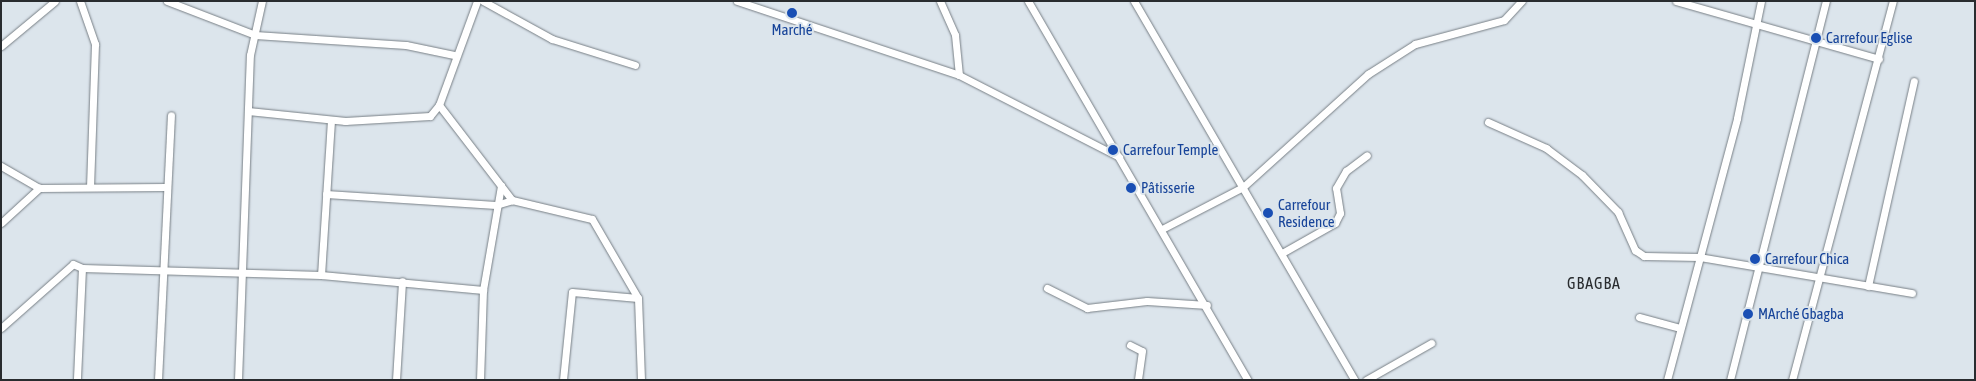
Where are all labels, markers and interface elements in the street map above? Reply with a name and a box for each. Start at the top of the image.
marker: Marché [786,7,798,19]
place label: Marché [771,21,813,39]
place label: Carrefour Eglise [1826,29,1913,47]
marker: Carrefour Eglise [1810,32,1822,44]
place label: Carrefour Temple [1123,141,1218,159]
marker: Carrefour Temple [1107,144,1119,156]
place label: Pâtisserie [1141,179,1195,197]
marker: Pâtisserie [1125,182,1137,194]
place label: Carrefour Residence [1278,195,1335,230]
marker: Carrefour Residence [1262,207,1274,219]
place label: Carrefour Chica [1765,250,1849,268]
marker: Carrefour Chica [1749,253,1761,265]
district label: GBAGBA [1566,273,1622,293]
place label: MArché Gbagba [1758,305,1844,323]
marker: MArché Gbagba [1742,308,1754,320]

